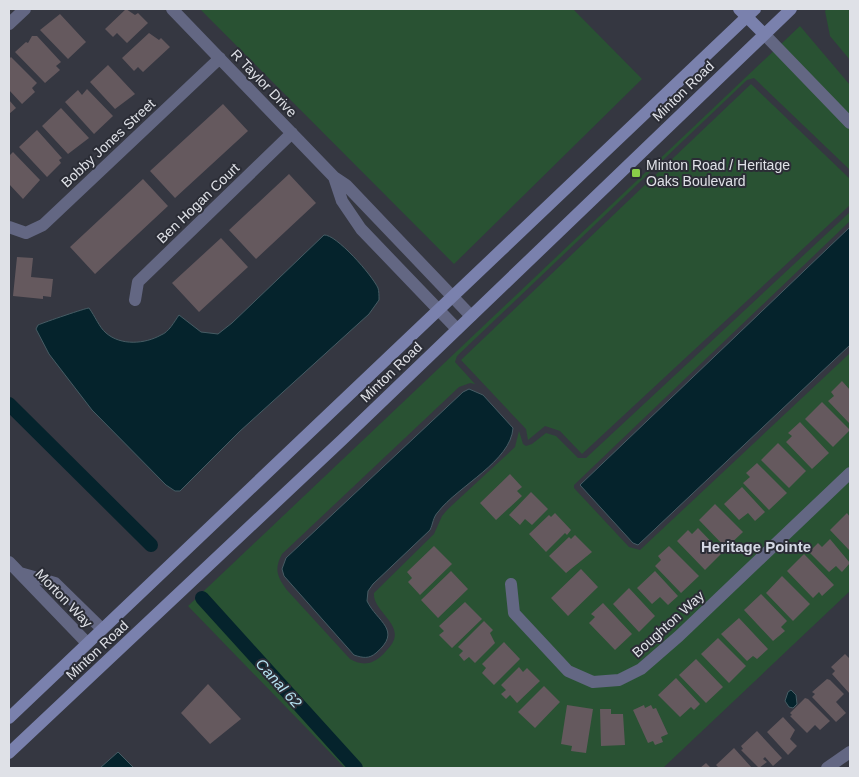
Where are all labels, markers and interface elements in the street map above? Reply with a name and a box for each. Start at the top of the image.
street label: R Taylor Drive [228,46,300,120]
street label: Minton Road [649,58,717,124]
street label: Bobby Jones Street [58,95,158,191]
place label: Minton Road / Heritage Oaks Boulevard [646,157,790,189]
street label: Ben Hogan Court [154,160,243,246]
marker: Minton Road / Heritage Oaks Boulevard [630,167,642,179]
street label: Minton Road [357,339,425,405]
district label: Heritage Pointe [701,538,811,555]
street label: Morton Way [32,565,96,631]
street label: Boughton Way [629,587,707,661]
street label: Minton Road [63,617,131,683]
water label: Canal 62 [253,655,306,711]

